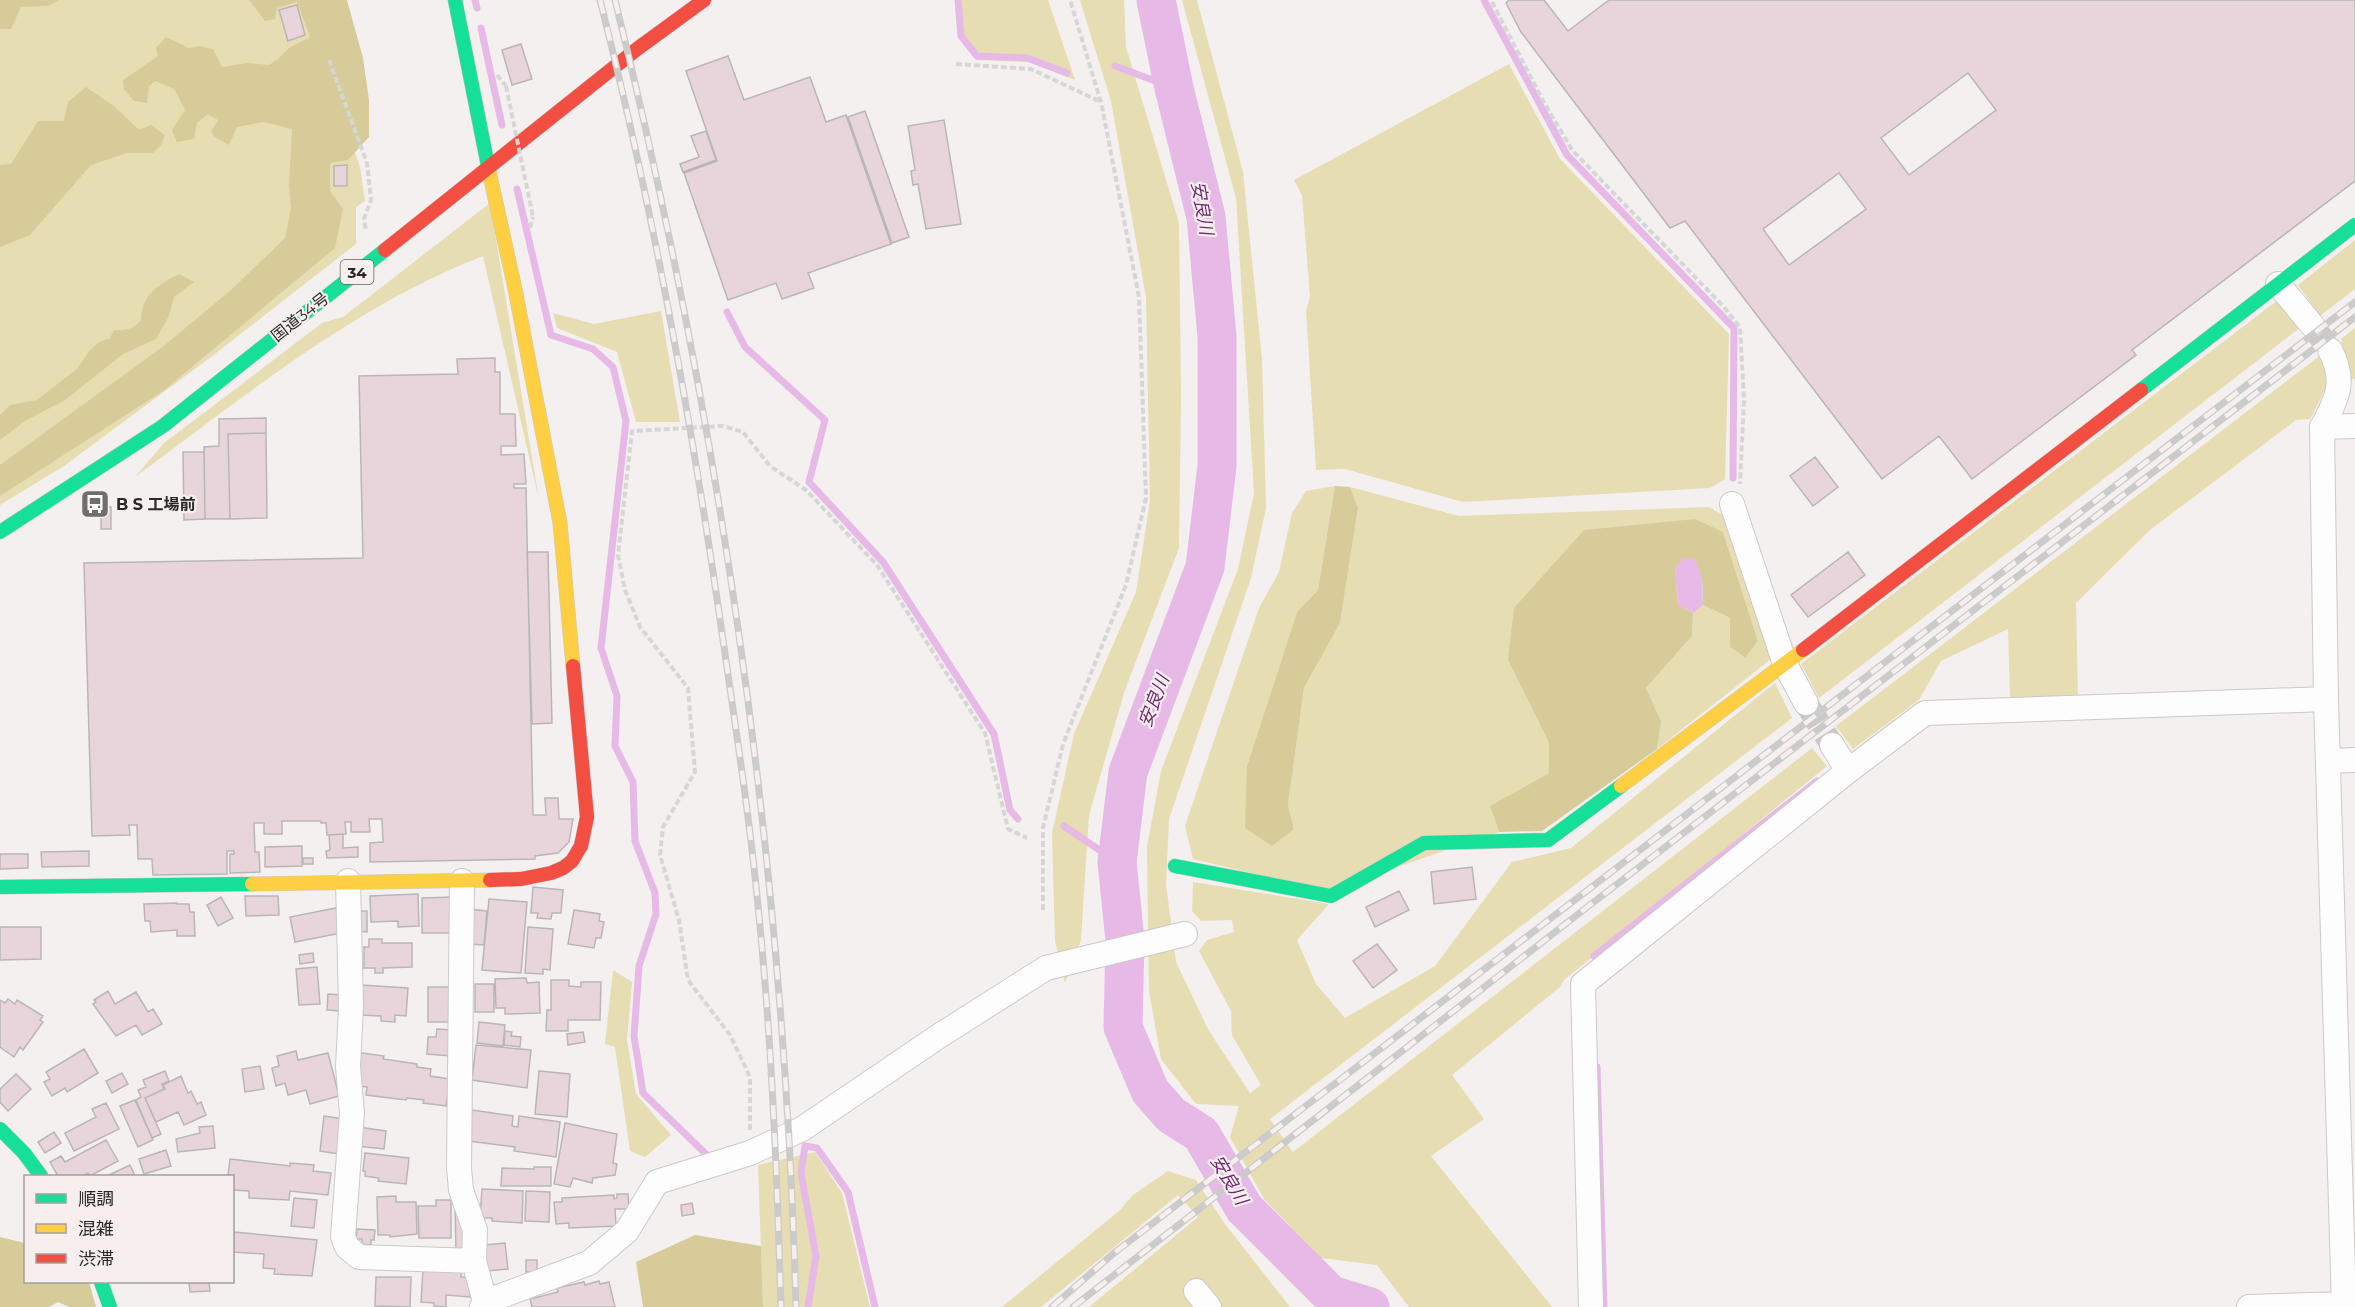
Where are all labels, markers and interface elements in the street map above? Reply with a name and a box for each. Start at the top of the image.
water label: 安良川 [1186,180,1218,238]
road number: 34 [340,260,374,284]
street label: 国道34号 [268,289,332,345]
bus stop icon: B S 工場前 [79,488,111,520]
place label: B S 工場前 [116,495,196,514]
water label: 安良川 [1134,670,1175,730]
water label: 安良川 [1206,1151,1253,1211]
legend [24,1175,234,1283]
text: 順調 [78,1188,114,1210]
text: 混雑 [78,1218,114,1240]
text: 渋滞 [78,1248,114,1270]

